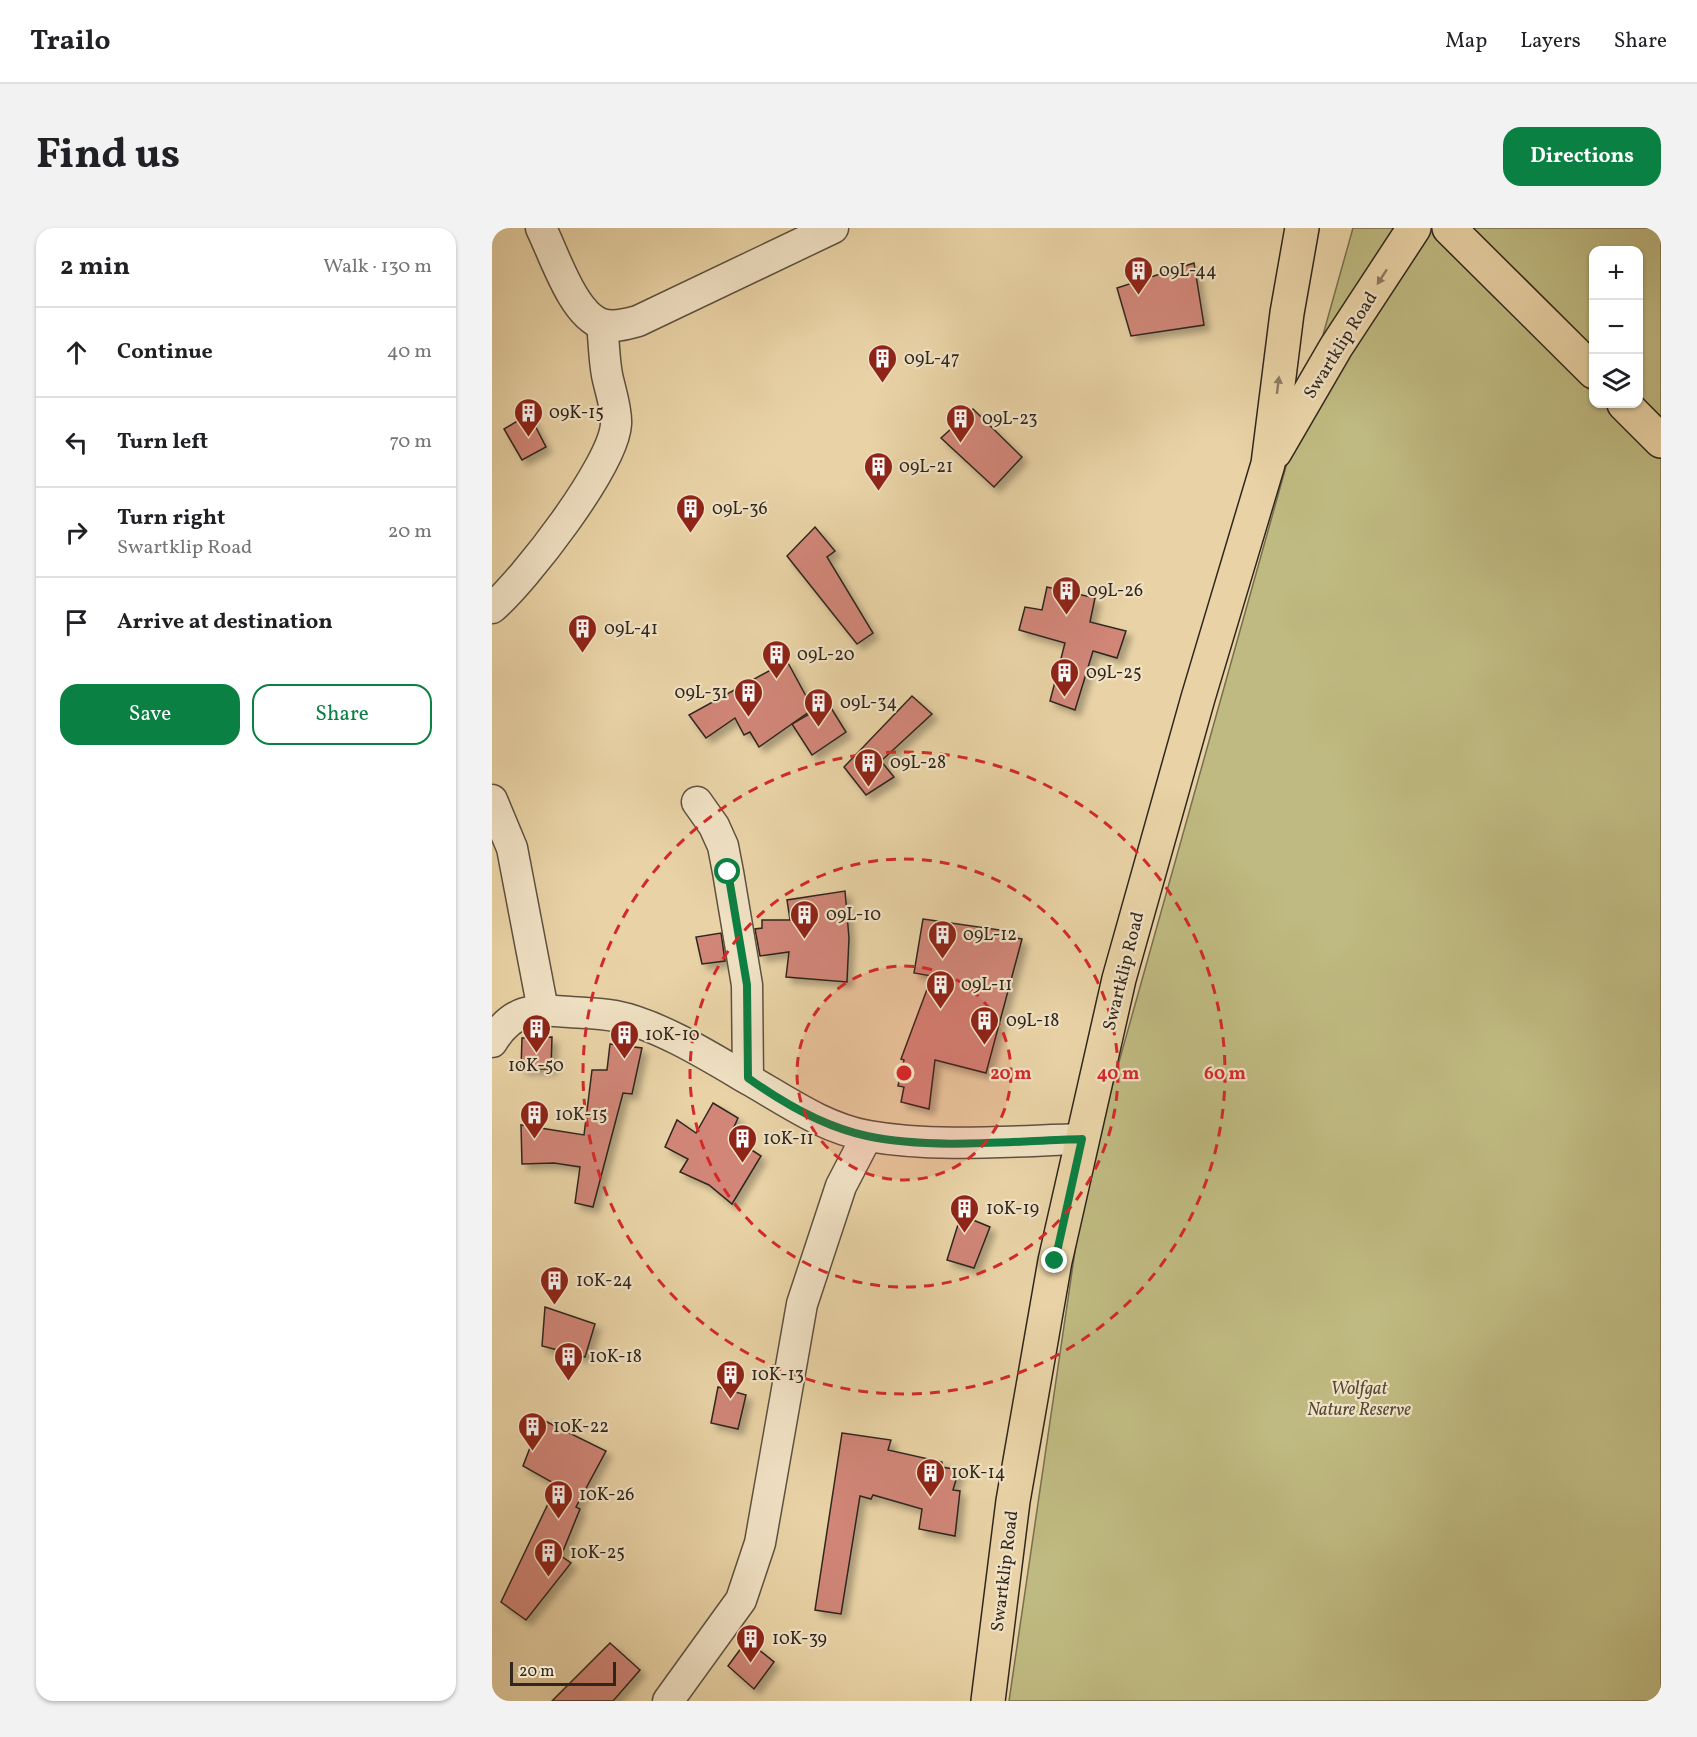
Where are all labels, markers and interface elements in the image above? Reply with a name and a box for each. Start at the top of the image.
text: Trailo [30,22,111,61]
text: Map [1445,27,1487,56]
text: Layers [1520,27,1581,56]
text: Share [1614,27,1667,56]
text: Find us [36,127,180,186]
button: Directions [1503,127,1661,186]
map controls [1589,246,1643,408]
button: + [1589,246,1643,300]
text: 2 min [60,249,130,285]
text: Walk · 130 m [323,253,432,281]
building icon: 09L-44 [1122,254,1154,296]
place label: 09L-44 [1159,259,1217,284]
one-way arrow [1377,269,1388,285]
street label: Swartklip Road [1298,287,1384,404]
button: − [1589,300,1643,354]
icon: ahead [60,336,93,369]
text: Continue [117,337,213,368]
text: 40 m [387,338,432,366]
building icon: 09L-47 [867,342,899,384]
place label: 09L-47 [904,347,960,372]
button: layers [1589,354,1643,408]
one-way arrow [1273,376,1283,395]
building icon: 09K-15 [512,396,544,438]
place label: 09K-15 [549,401,604,426]
building icon: 09L-23 [945,402,977,444]
place label: 09L-23 [982,407,1038,432]
icon: left [60,426,93,459]
text: Turn left [117,427,208,458]
text: 70 m [389,428,432,456]
building icon: 09L-21 [862,450,894,492]
place label: 09L-21 [899,455,953,480]
building icon: 09L-36 [675,492,707,534]
place label: 09L-36 [712,497,768,522]
text: Turn right [117,503,225,534]
icon: right [60,516,93,549]
text: 20 m [388,518,432,546]
text: Swartklip Road [117,534,252,562]
building icon: 09L-26 [1050,574,1082,616]
place label: 09L-26 [1087,579,1143,604]
icon: arrive [60,606,93,639]
text: Arrive at destination [117,607,333,638]
building icon: 09L-41 [567,612,599,654]
place label: 09L-41 [604,617,658,642]
building icon: 09L-20 [760,638,792,680]
place label: 09L-20 [797,643,855,668]
building icon: 09L-25 [1049,656,1081,698]
place label: 09L-25 [1086,661,1142,686]
building icon: 09L-31 [733,676,765,718]
place label: 09L-31 [675,681,728,706]
button: Save [60,684,240,745]
button: Share [252,684,432,745]
building icon: 09L-34 [803,686,835,728]
place label: 09L-34 [840,691,897,716]
building icon: 09L-28 [853,746,885,788]
place label: 09L-28 [890,751,946,776]
route start [714,858,740,884]
building icon: 09L-10 [789,898,821,940]
place label: 09L-10 [826,903,881,928]
street label: Swartklip Road [1098,909,1151,1034]
building icon: 09L-12 [926,918,958,960]
place label: 09L-12 [963,923,1017,948]
building icon: 09L-11 [924,968,956,1010]
place label: 09L-11 [961,973,1012,998]
building icon: 09L-18 [969,1004,1001,1046]
place label: 09L-18 [1006,1009,1059,1034]
building icon: 10K-50 [520,1012,552,1054]
building icon: 10K-10 [608,1018,640,1060]
place label: 10K-10 [645,1023,700,1048]
place label: 10K-50 [508,1054,564,1079]
text: 20 m [990,1062,1032,1087]
text: 40 m [1097,1062,1139,1087]
text: 60 m [1204,1062,1246,1087]
centre of rings [894,1063,914,1083]
building icon: 10K-15 [518,1098,550,1140]
place label: 10K-15 [555,1103,607,1128]
building icon: 10K-11 [726,1122,758,1164]
place label: 10K-11 [763,1127,814,1152]
building icon: 10K-19 [949,1192,981,1234]
place label: 10K-19 [986,1197,1039,1222]
route end [1041,1247,1067,1273]
building icon: 10K-24 [539,1264,571,1306]
place label: 10K-24 [576,1269,633,1294]
building icon: 10K-18 [552,1340,584,1382]
place label: 10K-18 [589,1345,642,1370]
building icon: 10K-13 [714,1358,746,1400]
place label: 10K-13 [751,1363,804,1388]
park label: Wolfgat Nature Reserve [1307,1377,1411,1423]
building icon: 10K-22 [516,1410,548,1452]
place label: 10K-22 [553,1415,609,1440]
building icon: 10K-14 [914,1456,946,1498]
place label: 10K-14 [951,1461,1005,1486]
building icon: 10K-26 [542,1478,574,1520]
place label: 10K-26 [579,1483,634,1508]
street label: Swartklip Road [986,1509,1025,1633]
building icon: 10K-25 [533,1536,565,1578]
place label: 10K-25 [570,1541,625,1566]
building icon: 10K-39 [735,1622,767,1664]
place label: 10K-39 [772,1627,827,1652]
scale bar [510,1659,616,1686]
text: 20 m [519,1661,554,1683]

